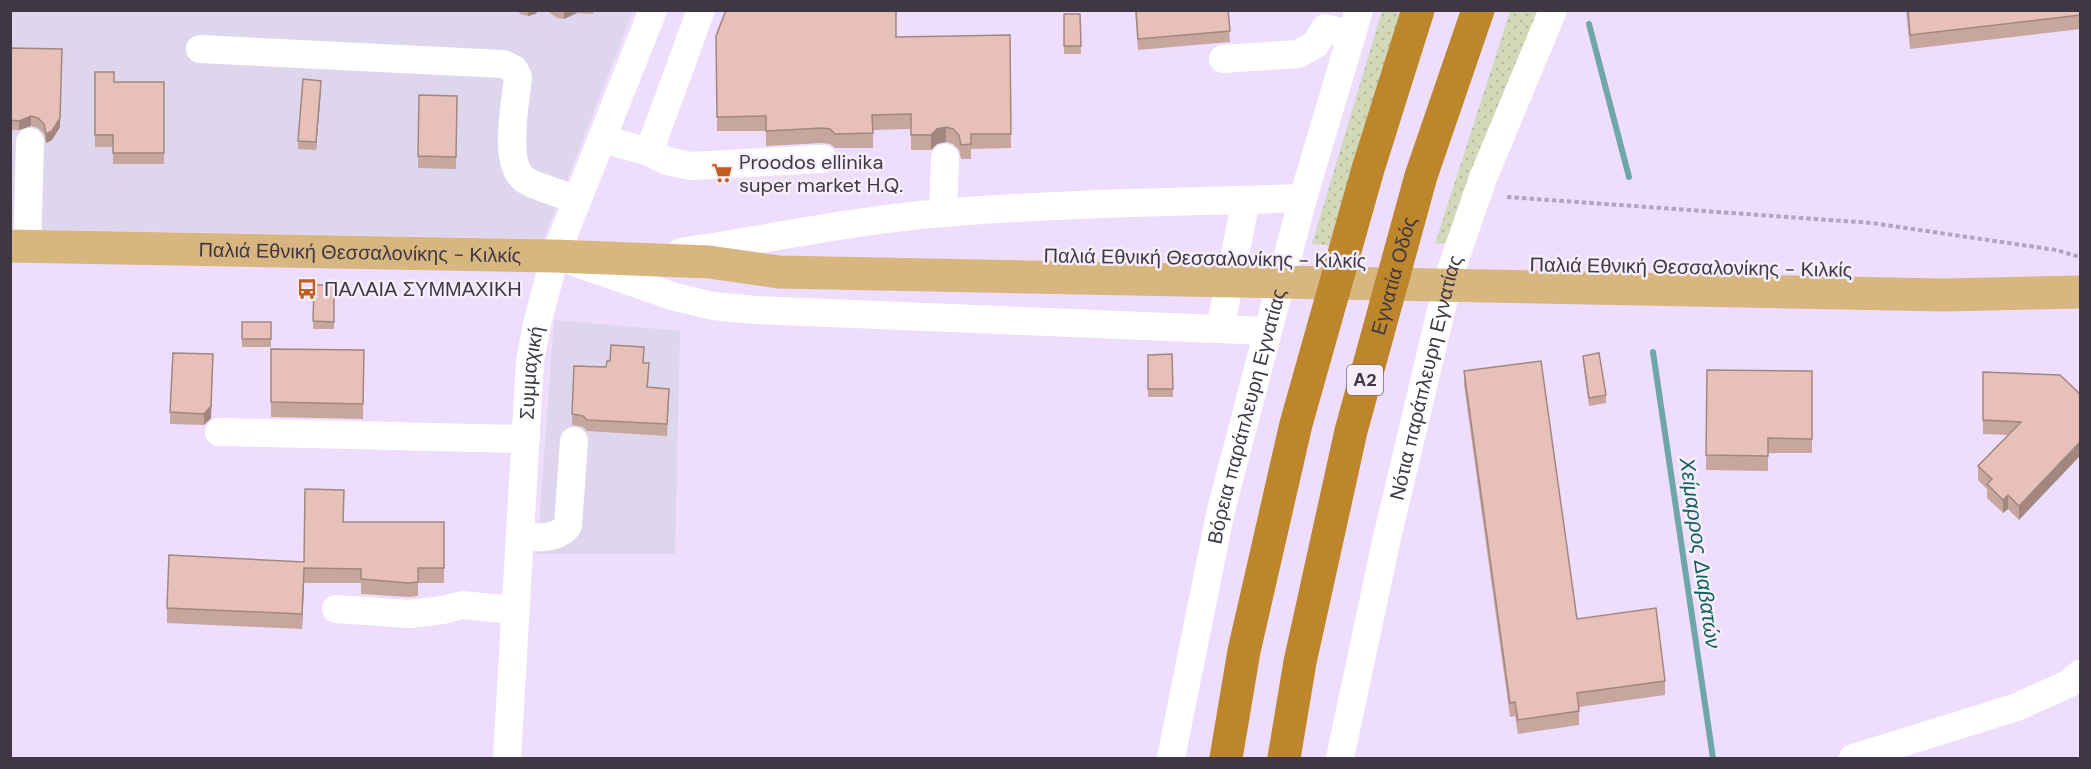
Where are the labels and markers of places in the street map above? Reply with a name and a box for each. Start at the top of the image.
place label: Proodos ellinika super market H.Q. [739,149,903,198]
supermarket icon: Proodos ellinika super market H.Q. [710,161,734,185]
place label: ΠΑΛΑΙΑ ΣΥΜΜΑΧΙΚΗ [324,276,522,302]
bus stop icon: ΠΑΛΑΙΑ ΣΥΜΜΑΧΙΚΗ [295,277,319,301]

